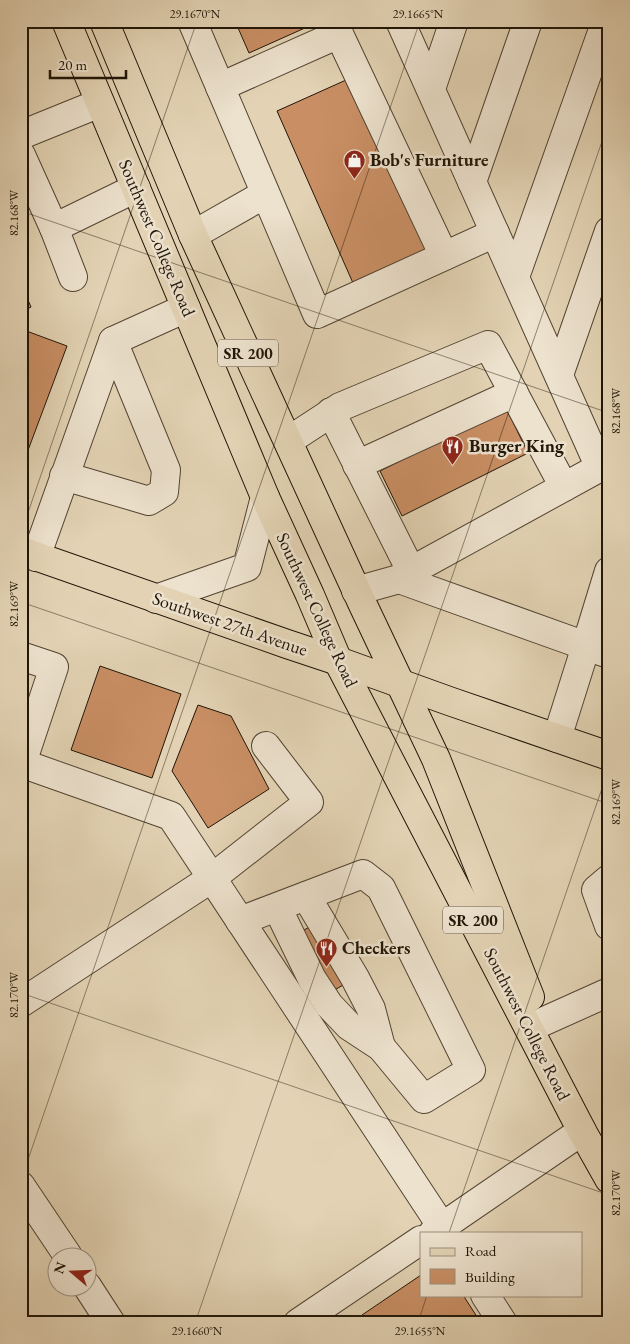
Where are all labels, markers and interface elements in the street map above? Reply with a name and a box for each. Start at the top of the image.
text: 29.1670°N [170,6,221,22]
text: 29.1665°N [393,6,444,22]
scale bar [50,48,126,80]
text: 20 m [58,55,87,74]
shop icon: Bob's Furniture [342,148,366,179]
place label: Bob's Furniture [370,148,489,171]
street label: Southwest College Road [114,156,201,321]
text: 82.168°W [6,189,22,236]
road number: SR 200 [218,339,278,366]
text: 82.168°W [608,387,624,434]
restaurant icon: Burger King [441,434,465,465]
place label: Burger King [469,434,565,457]
street label: Southwest College Road [271,529,364,692]
text: 82.169°W [6,580,22,627]
street label: Southwest 27th Avenue [150,586,311,661]
text: 82.169°W [608,778,624,825]
road number: SR 200 [443,906,503,934]
restaurant icon: Checkers [314,936,338,967]
place label: Checkers [342,936,410,959]
street label: Southwest College Road [479,944,576,1105]
text: 82.170°W [6,971,22,1018]
text: 82.170°W [608,1169,624,1216]
legend [420,1232,582,1296]
text: Road [465,1241,497,1260]
north arrow [48,1246,98,1296]
text: N [49,1259,70,1276]
text: Building [465,1267,515,1286]
text: 29.1660°N [172,1323,223,1339]
text: 29.1655°N [395,1323,446,1339]

